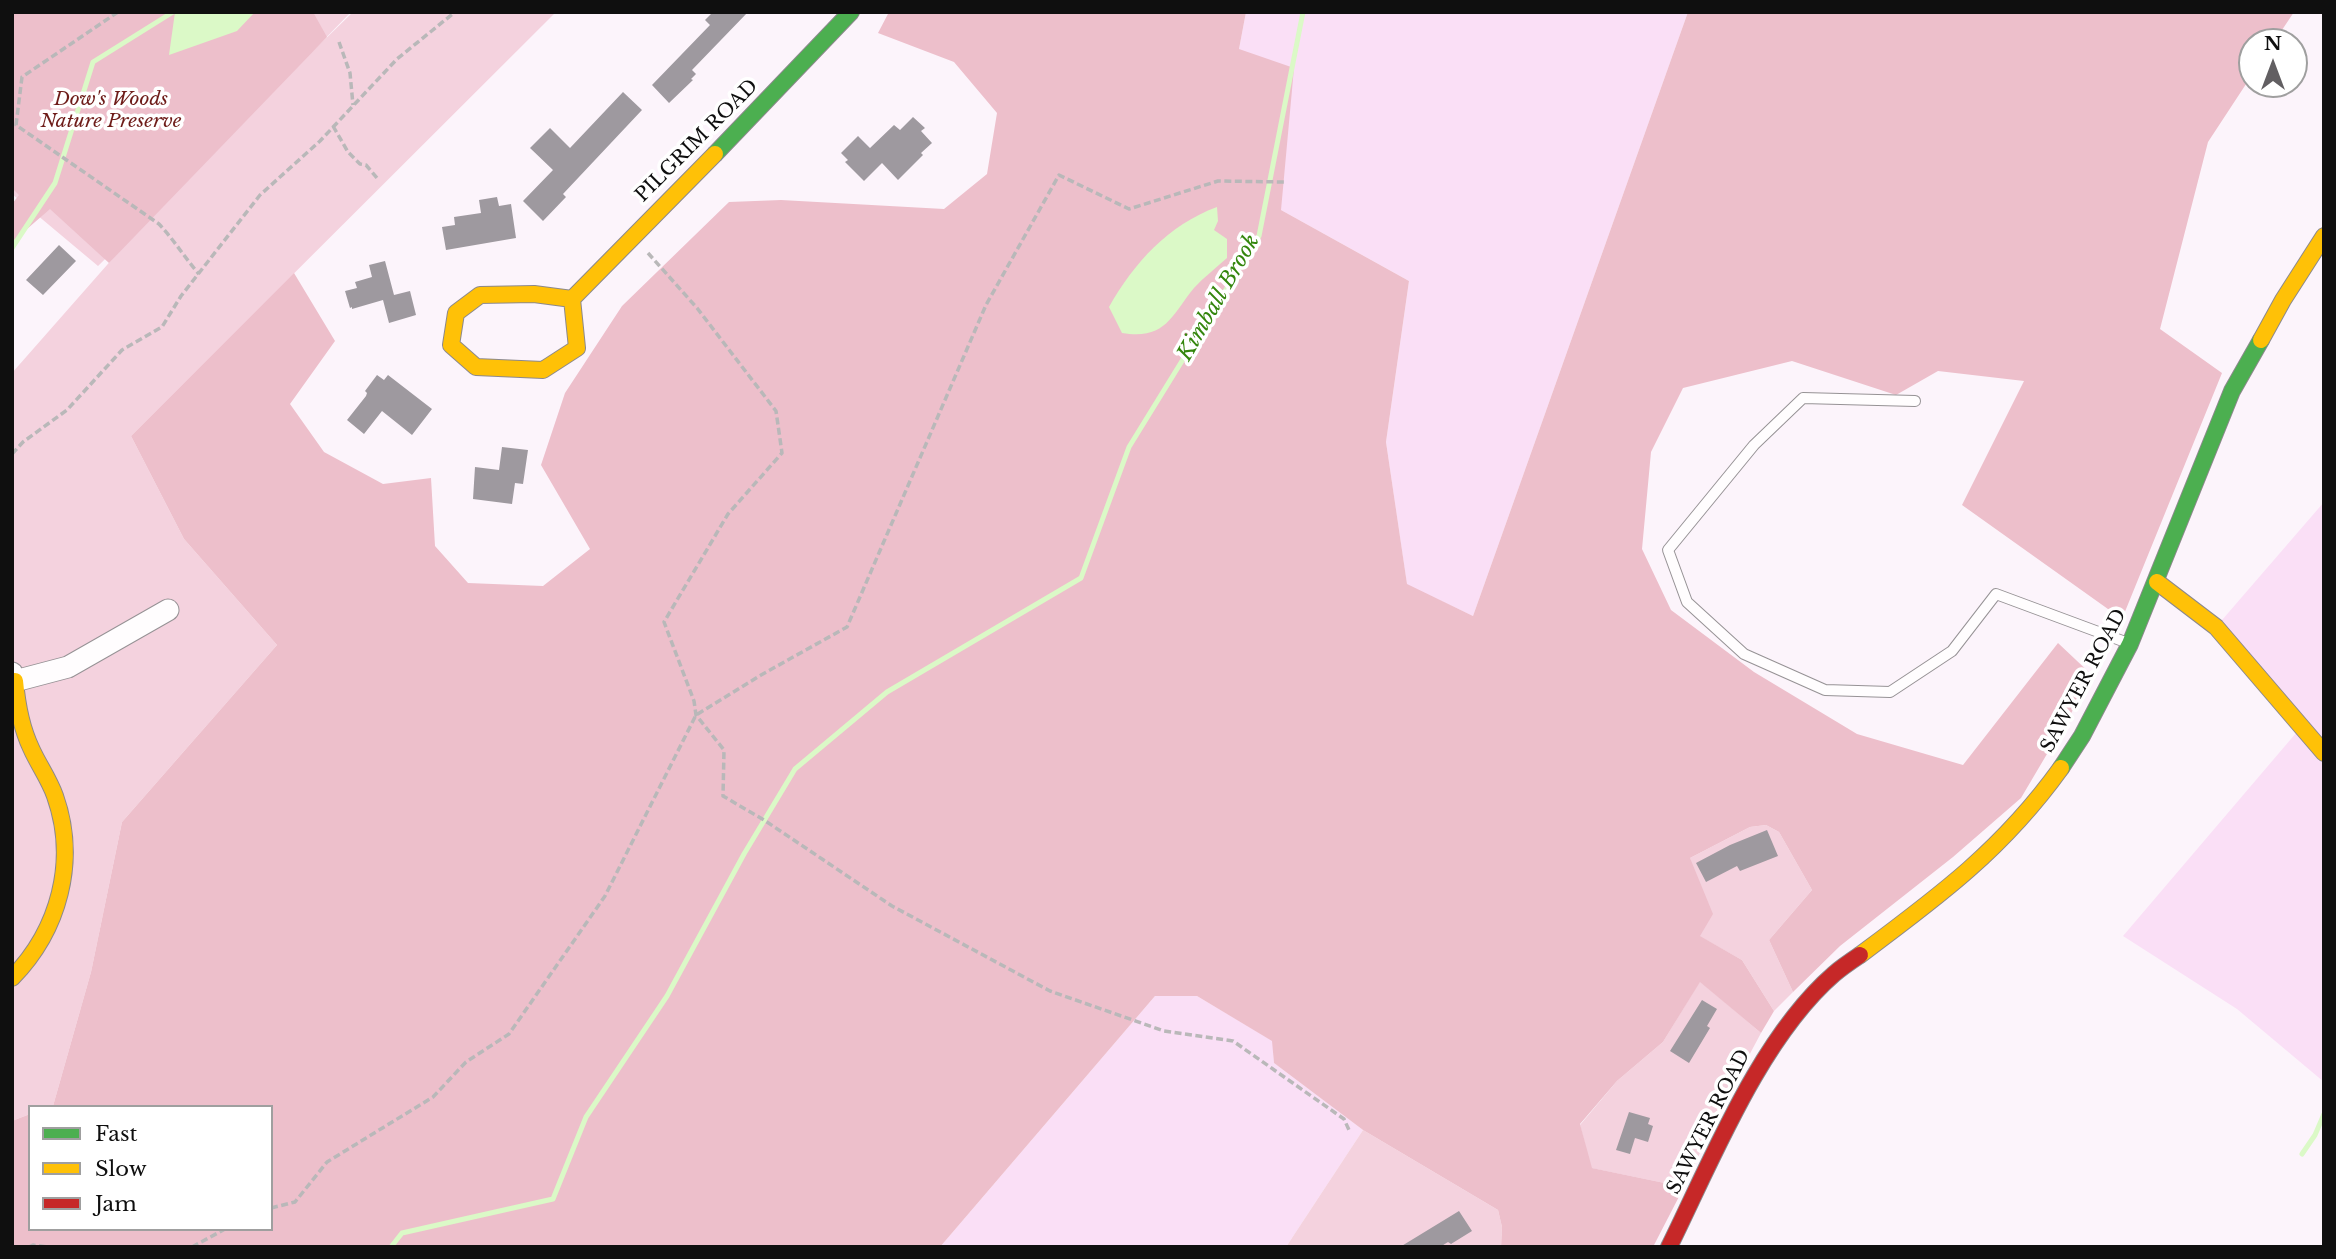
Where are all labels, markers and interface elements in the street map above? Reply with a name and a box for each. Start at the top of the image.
north arrow [2238,28,2308,98]
text: N [2264,32,2282,55]
street label: PILGRIM ROAD [631,75,763,207]
park label: Dow's Woods Nature Preserve [41,89,181,133]
water label: Kimball Brook [1173,230,1265,366]
street label: SAWYER ROAD [2037,605,2131,757]
street label: SAWYER ROAD [1663,1046,1755,1198]
legend [28,1105,273,1231]
text: Fast [95,1121,137,1147]
text: Slow [95,1156,147,1182]
text: Jam [95,1191,137,1217]

